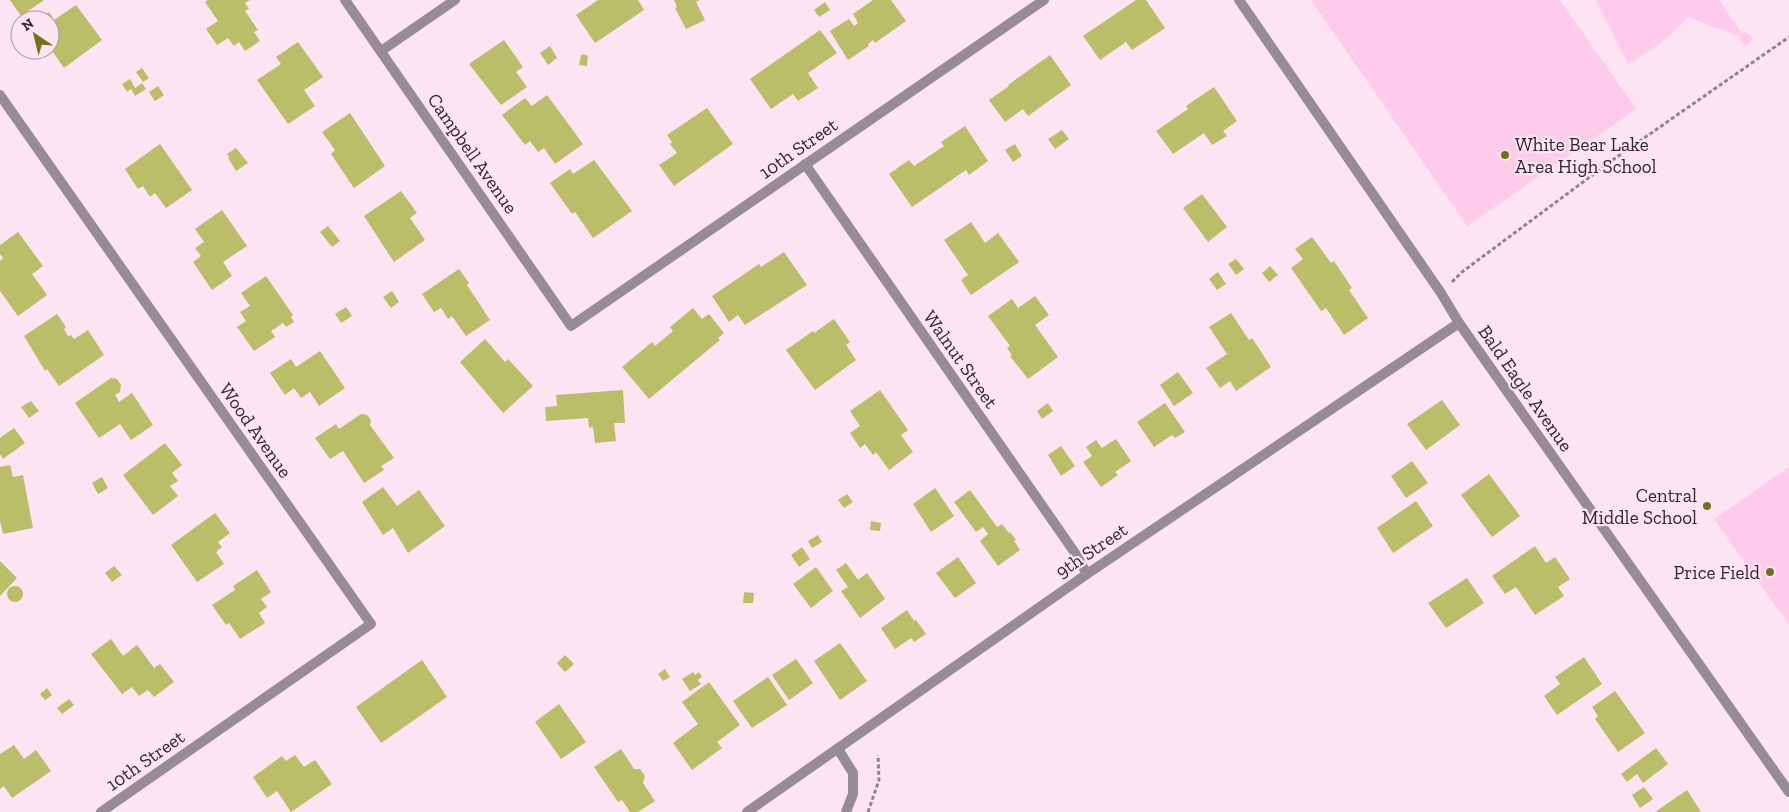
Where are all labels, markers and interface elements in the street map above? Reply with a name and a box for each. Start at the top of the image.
north arrow [10,10,60,60]
text: N [19,15,37,35]
street label: Campbell Avenue [423,89,523,218]
street label: 10th Street [755,113,842,184]
place label: White Bear Lake Area High School [1515,133,1657,178]
marker: White Bear Lake Area High School [1499,149,1511,161]
street label: Walnut Street [918,306,1003,413]
street label: Bald Eagle Avenue [1473,321,1578,456]
street label: Wood Avenue [214,378,297,482]
place label: Central Middle School [1582,484,1697,529]
marker: Central Middle School [1701,500,1713,512]
street label: 9th Street [1051,518,1132,583]
place label: Price Field [1673,561,1761,584]
marker: Price Field [1764,566,1776,578]
street label: 10th Street [102,725,189,796]

